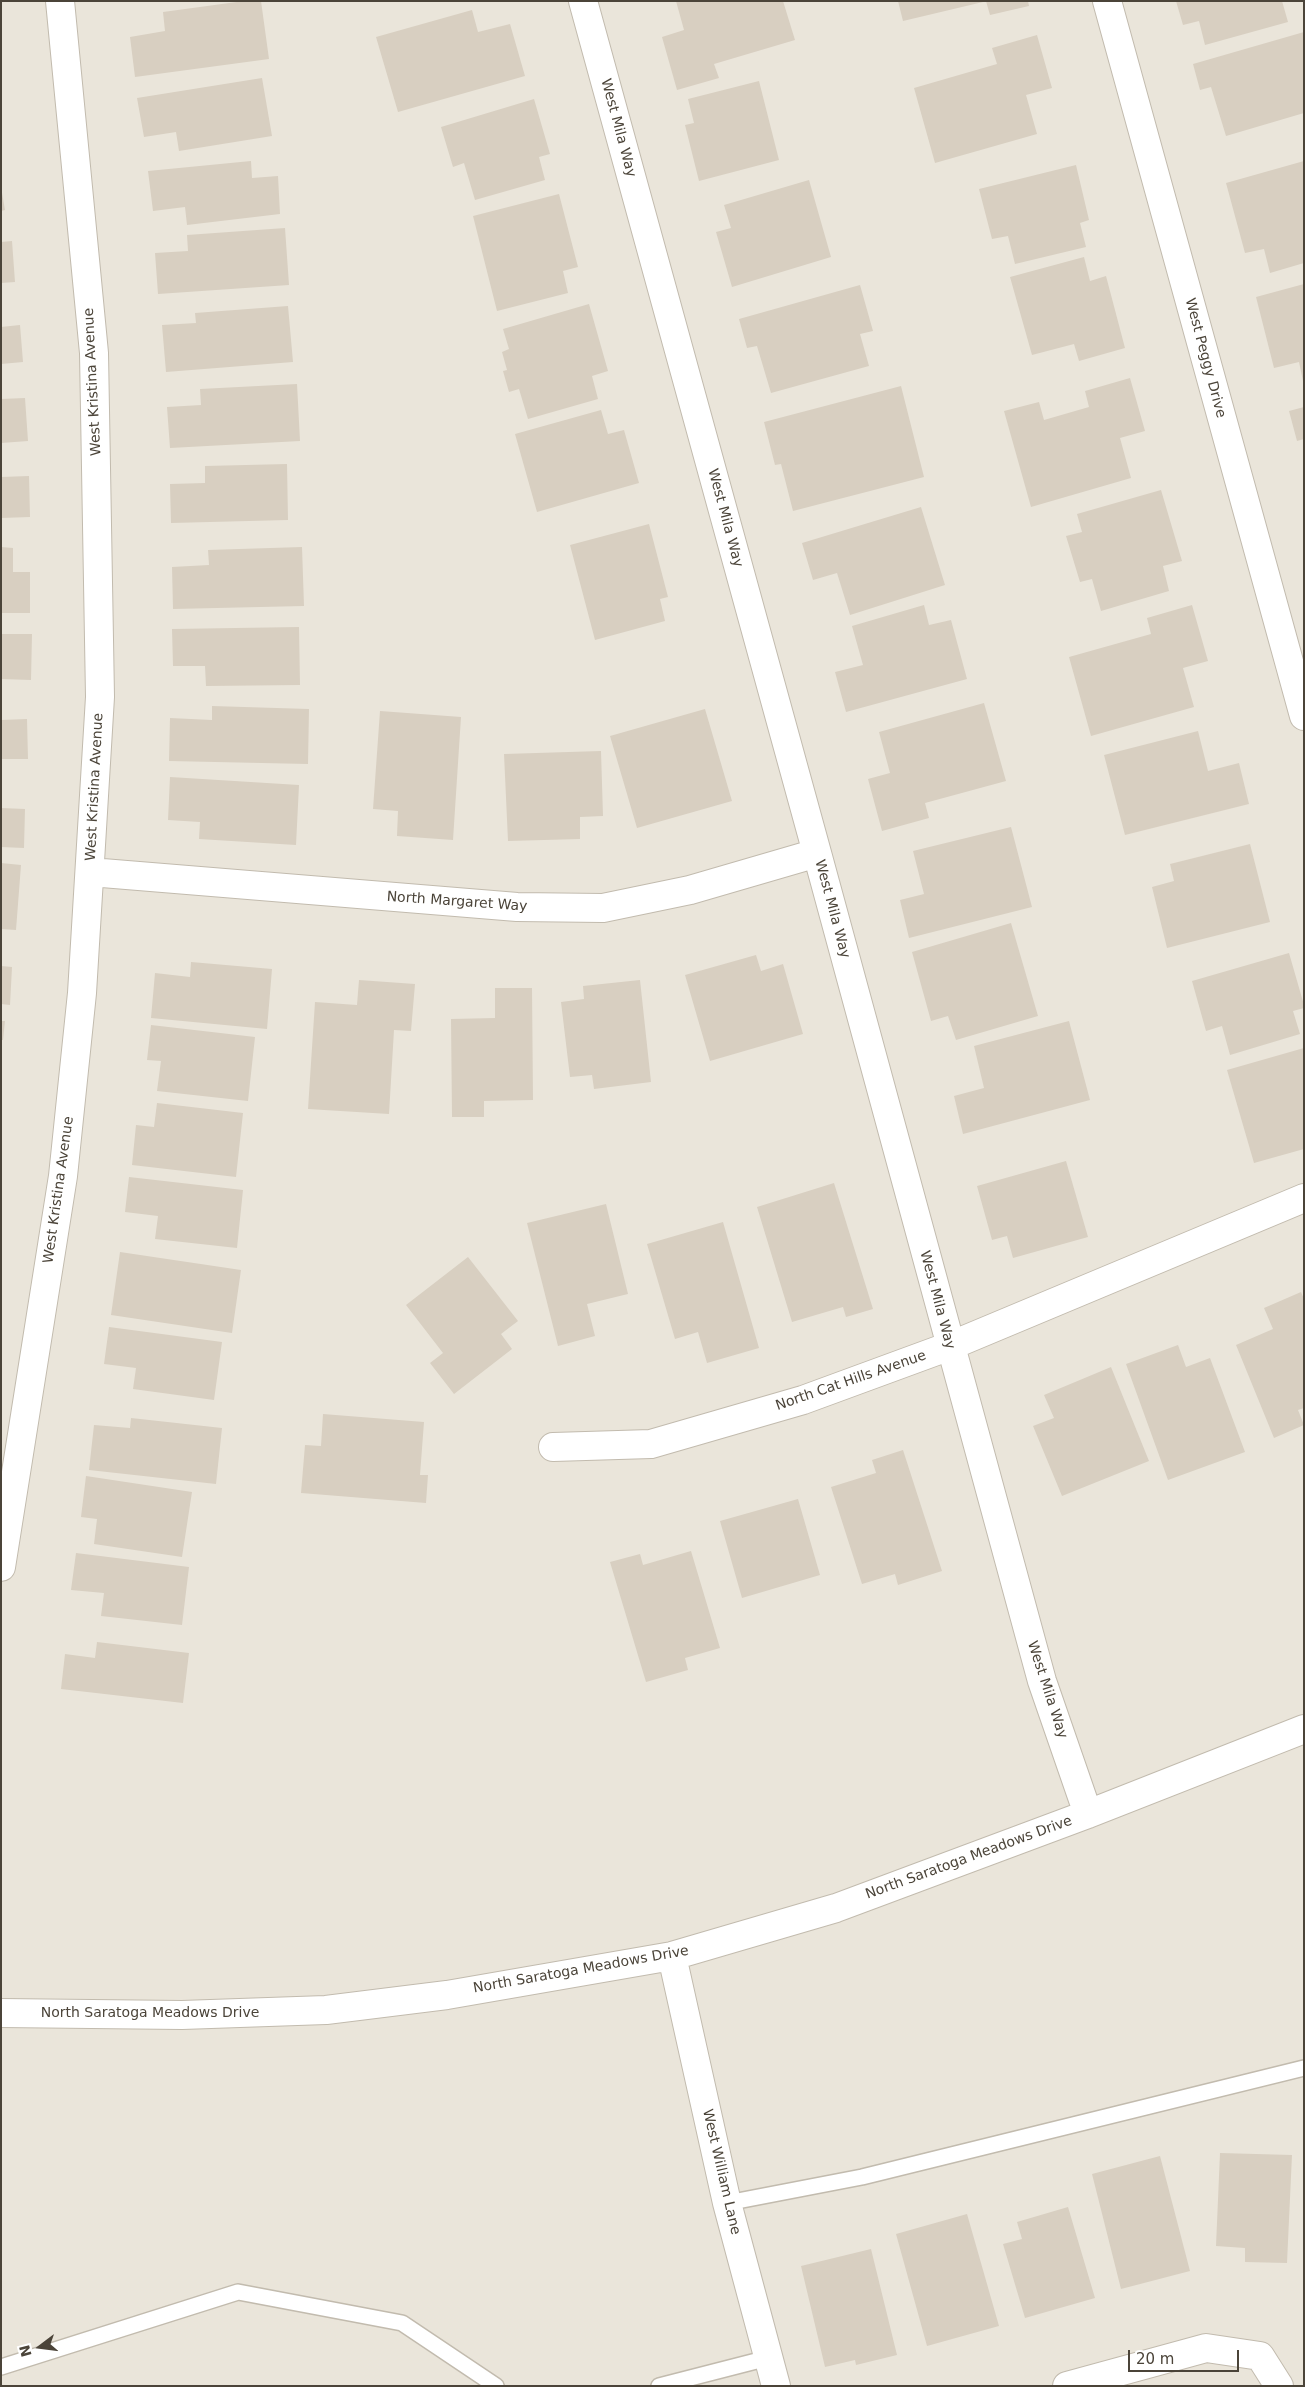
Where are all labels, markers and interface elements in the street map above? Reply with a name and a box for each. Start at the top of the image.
street label: West Mila Way [597,77,639,179]
street label: West Peggy Drive [1181,296,1229,420]
street label: West Kristina Avenue [81,308,105,456]
street label: West Mila Way [704,467,746,569]
street label: West Kristina Avenue [83,713,107,861]
street label: West Mila Way [811,858,853,960]
street label: North Margaret Way [386,889,528,915]
street label: West Kristina Avenue [40,1115,78,1265]
street label: West Mila Way [916,1249,958,1351]
street label: North Cat Hills Avenue [774,1347,928,1415]
street label: West Mila Way [1023,1639,1071,1741]
street label: North Saratoga Meadows Drive [863,1813,1075,1903]
street label: North Saratoga Meadows Drive [472,1943,690,1997]
street label: North Saratoga Meadows Drive [41,2005,259,2021]
street label: West William Lane [698,2108,744,2236]
north arrow [15,2322,65,2372]
scale bar [1130,2340,1241,2372]
text: N [16,2343,35,2359]
text: 20 m [1136,2350,1174,2368]

